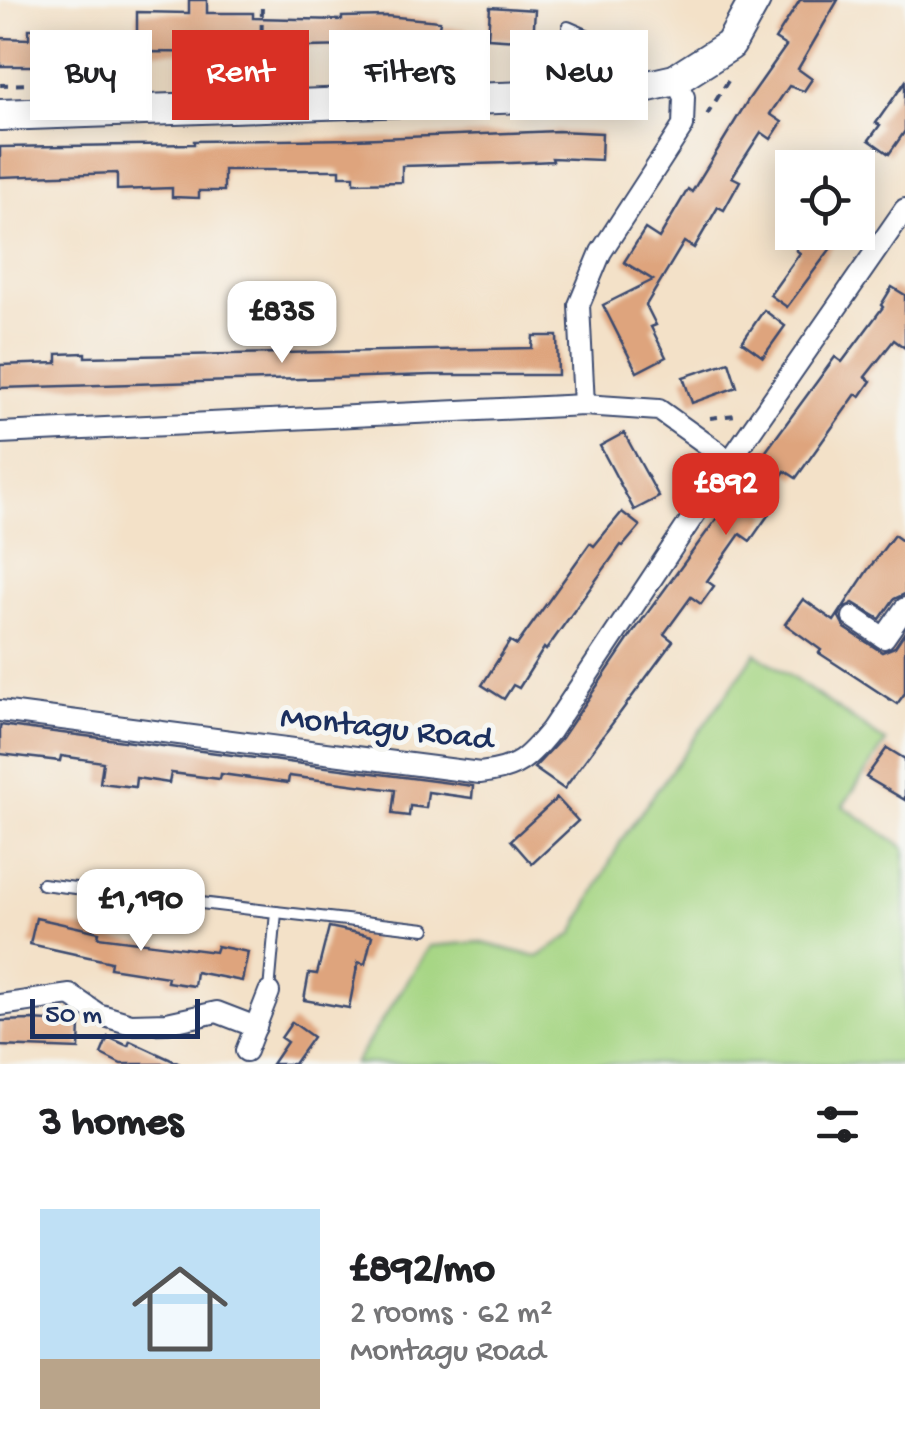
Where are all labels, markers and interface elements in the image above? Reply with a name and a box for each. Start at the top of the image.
chip: Buy [30,30,152,120]
chip: Rent [172,30,309,120]
chip: Filters [329,30,490,120]
chip: New [510,30,648,120]
map controls [775,150,875,250]
button: locate [775,150,875,250]
pin: £835 [223,281,341,366]
text: £835 [249,294,315,332]
pin: £892 [667,453,785,538]
text: £892 [694,466,758,504]
street label: Montagu Road [278,699,497,762]
pin: £1,190 [60,869,222,954]
text: £1,190 [99,882,183,920]
scale bar [30,994,200,1038]
text: 50 m [45,1000,102,1033]
icon: filters [810,1097,865,1152]
text: 3 homes [40,1100,183,1149]
text: £892/mo [350,1247,495,1296]
icon: home [120,1249,240,1369]
text: 2 rooms · 62 m² [350,1296,552,1334]
text: Montagu Road [350,1334,546,1372]

